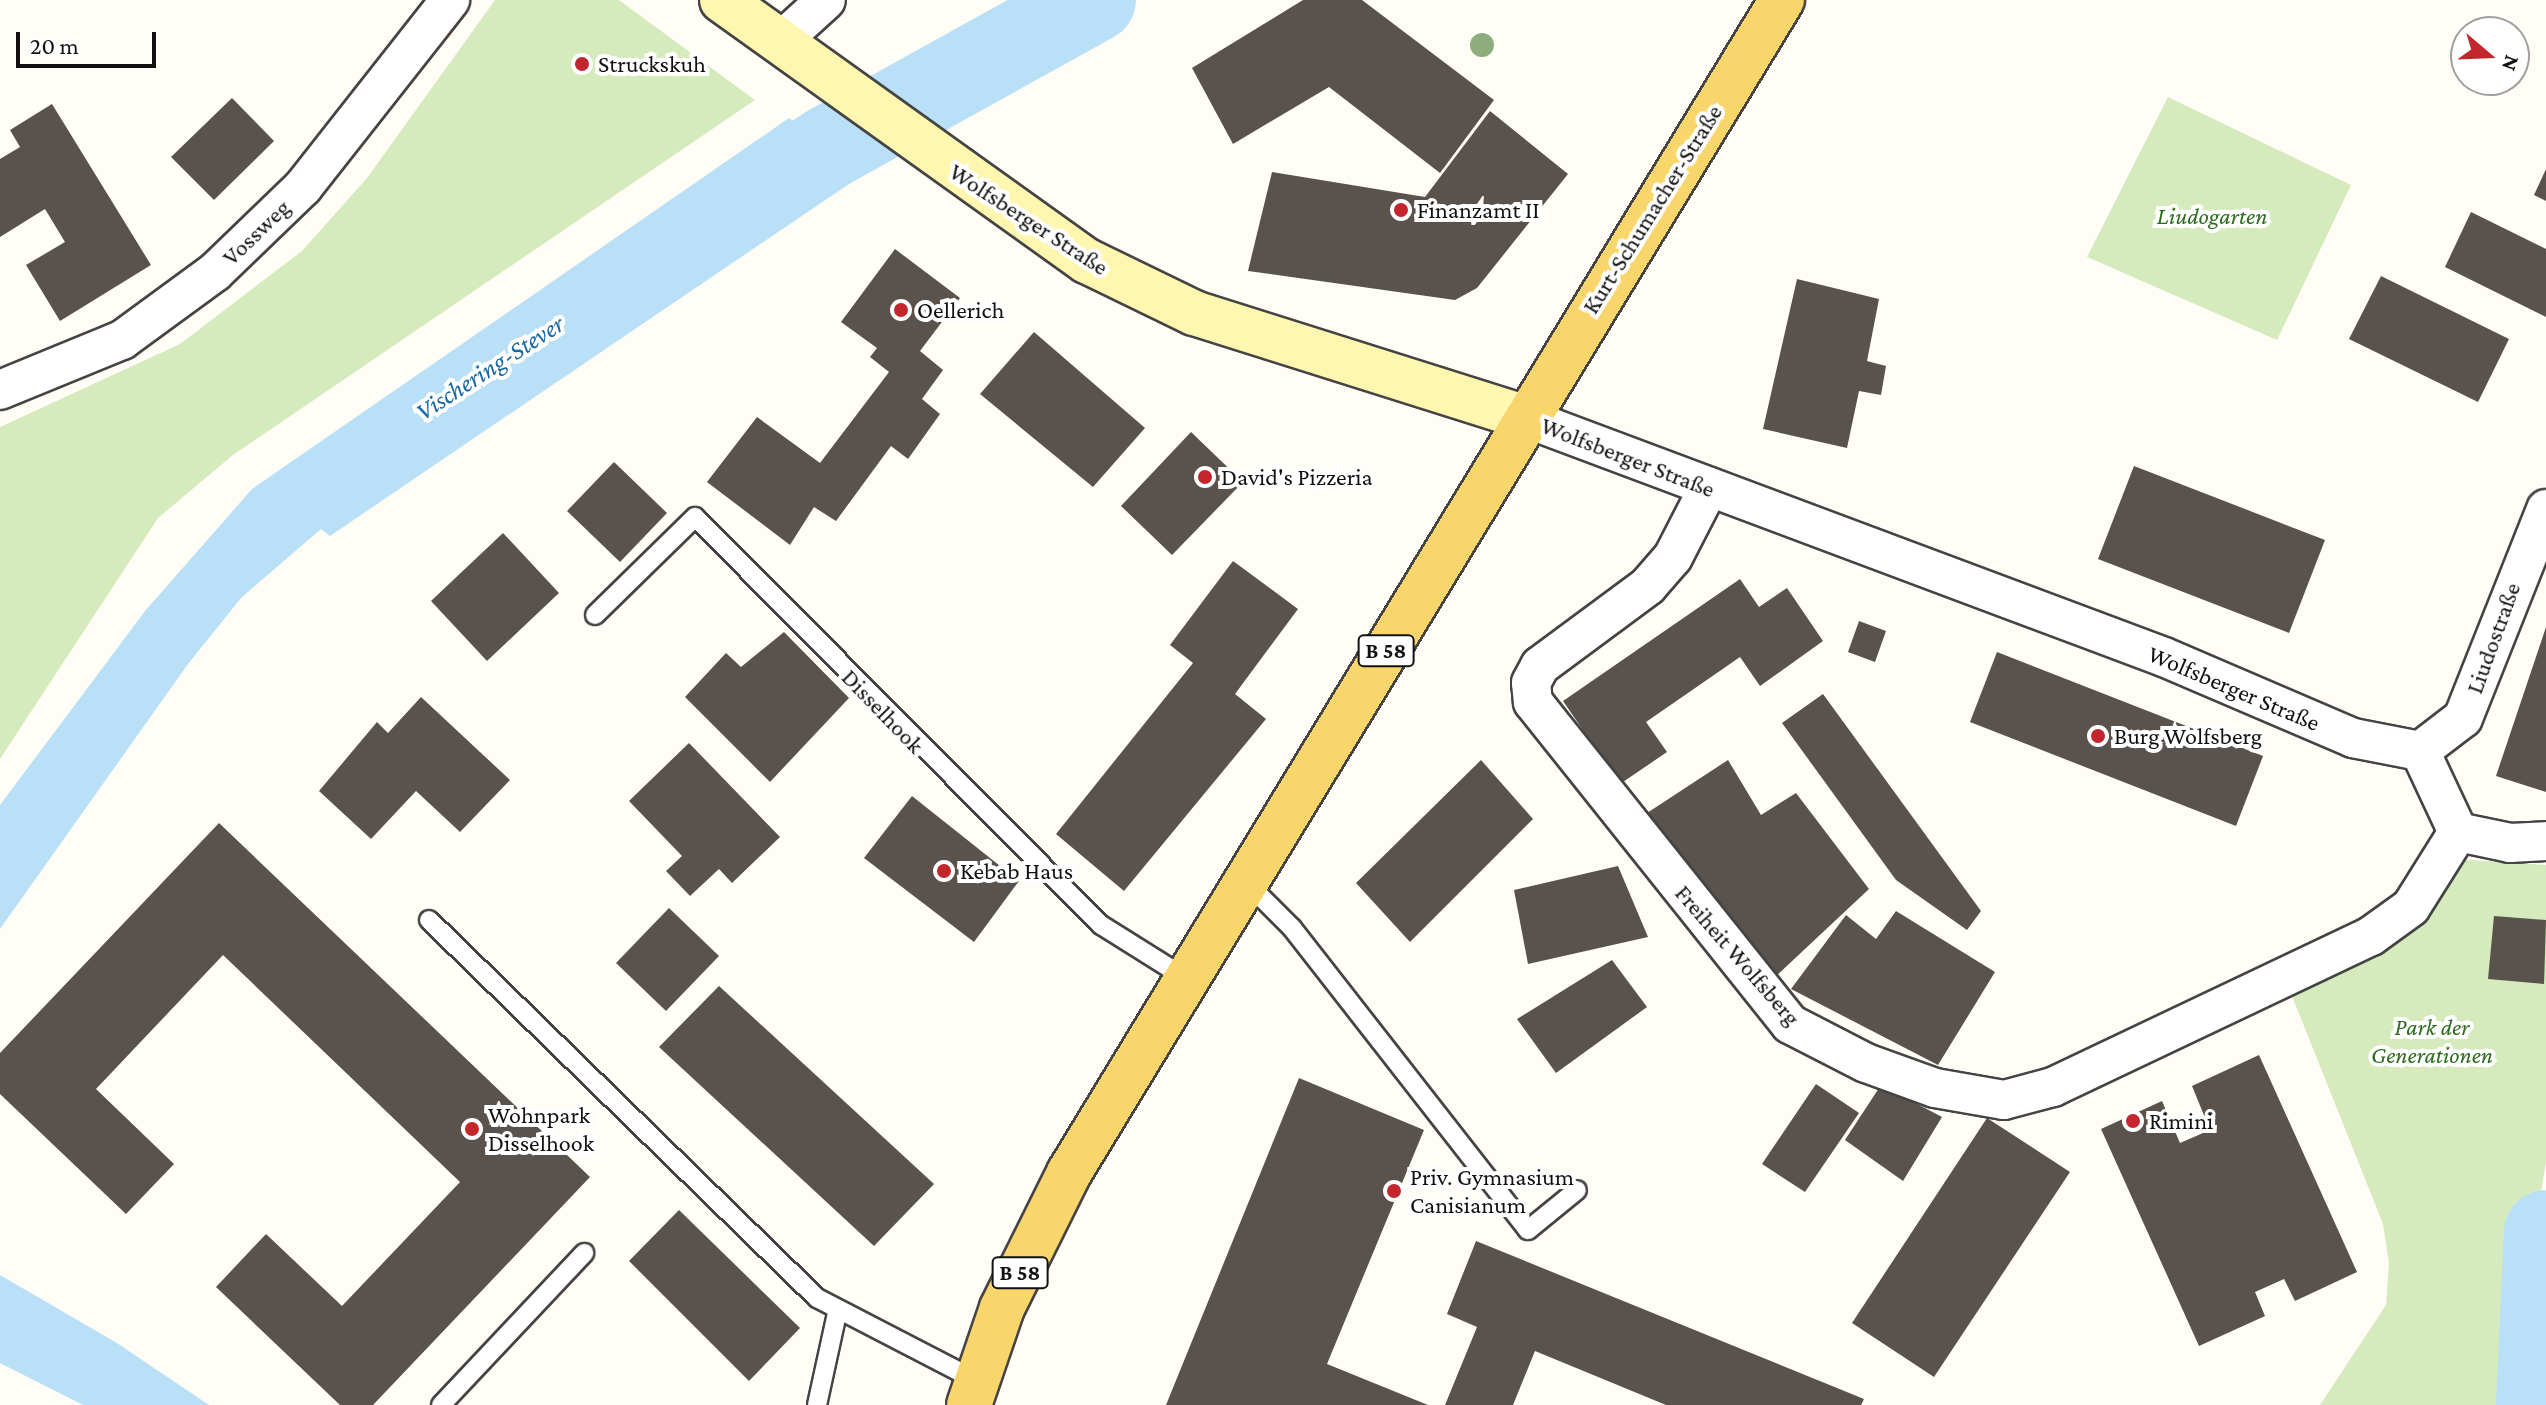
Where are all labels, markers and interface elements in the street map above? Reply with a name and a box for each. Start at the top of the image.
scale bar [20,16,160,66]
north arrow [2450,16,2530,96]
text: 20 m [30,32,79,59]
place label: Struckskuh [598,50,706,78]
text: N [2497,52,2526,74]
marker: Struckskuh [573,55,591,73]
street label: Kurt-Schumacher-Straße [1576,99,1728,319]
street label: Wolfsberger Straße [944,157,1114,281]
street label: Vossweg [216,193,296,271]
place label: Finanzamt II [1417,196,1539,224]
marker: Finanzamt II [1392,201,1410,219]
park label: Liudogarten [2157,202,2267,230]
place label: Oellerich [917,296,1004,324]
marker: Oellerich [892,301,910,319]
water label: Vischering-Stever [410,309,570,427]
street label: Wolfsberger Straße [1537,411,1719,503]
place label: David's Pizzeria [1221,463,1373,491]
marker: David's Pizzeria [1196,468,1214,486]
street label: Liudostraße [2460,579,2526,697]
road number: B 58 [1356,633,1416,669]
street label: Wolfsberger Straße [2144,639,2324,737]
street label: Disselhook [836,663,930,759]
place label: Burg Wolfsberg [2114,722,2262,750]
marker: Burg Wolfsberg [2089,727,2107,745]
place label: Kebab Haus [960,857,1073,885]
marker: Kebab Haus [935,862,953,880]
street label: Freiheit Wolfsberg [1669,879,1807,1031]
park label: Park der Generationen [2371,1013,2493,1069]
place label: Wohnpark Disselhook [488,1101,594,1157]
place label: Rimini [2149,1107,2213,1135]
marker: Rimini [2124,1112,2142,1130]
marker: Wohnpark Disselhook [463,1120,481,1138]
place label: Priv. Gymnasium Canisianum [1410,1163,1574,1219]
marker: Priv. Gymnasium Canisianum [1385,1182,1403,1200]
road number: B 58 [990,1255,1050,1291]

